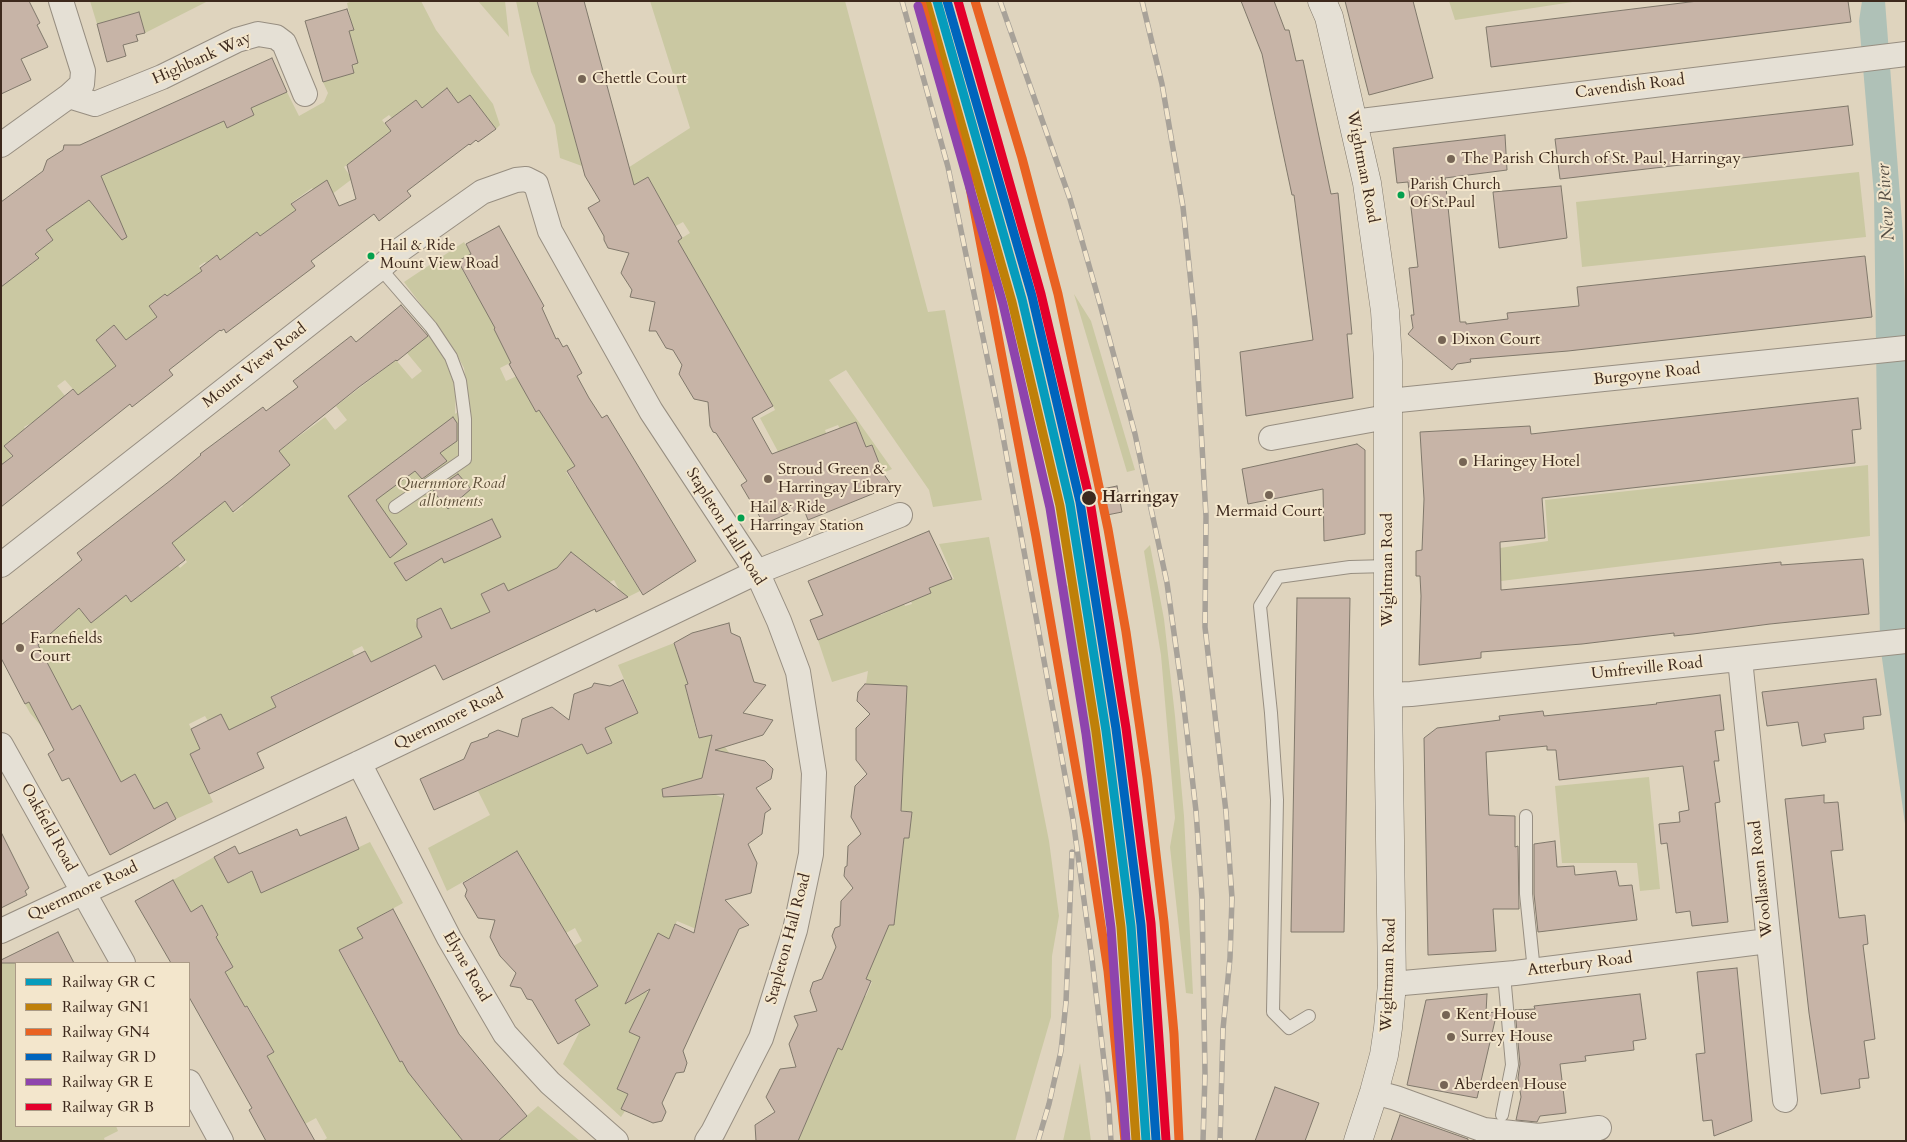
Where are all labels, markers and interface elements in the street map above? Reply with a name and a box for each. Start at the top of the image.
street label: Highbank Way [150,29,254,89]
place label: Chettle Court [592,69,687,89]
street label: Cavendish Road [1574,71,1686,103]
marker: Chettle Court [576,73,588,85]
street label: Wightman Road [1342,109,1382,225]
place label: The Parish Church of St. Paul, Harringay [1461,149,1741,169]
marker: The Parish Church of St. Paul, Harringay [1445,153,1457,165]
water label: New River [1874,163,1900,241]
place label: Parish Church Of St.Paul [1410,177,1501,212]
marker: Parish Church Of St.Paul [1396,190,1406,200]
place label: Hail & Ride Mount View Road [380,238,499,273]
marker: Hail & Ride Mount View Road [366,251,376,261]
street label: Mount View Road [199,319,311,413]
place label: Dixon Court [1452,330,1540,350]
marker: Dixon Court [1436,334,1448,346]
street label: Burgoyne Road [1593,360,1701,390]
place label: Haringey Hotel [1473,452,1580,472]
marker: Haringey Hotel [1457,456,1469,468]
place label: Stroud Green & Harringay Library [778,460,902,498]
street label: Stapleton Hall Road [681,465,769,589]
marker: Stroud Green & Harringay Library [762,473,774,485]
park label: Quernmore Road allotments [397,474,505,512]
place label: Harringay [1102,488,1179,508]
marker: Harringay [1080,489,1098,507]
marker: Mermaid Court [1263,489,1275,501]
place label: Hail & Ride Harringay Station [750,500,864,535]
place label: Mermaid Court [1216,502,1322,522]
marker: Hail & Ride Harringay Station [736,513,746,523]
street label: Wightman Road [1378,513,1398,627]
place label: Farnefields Court [30,629,102,667]
marker: Farnefields Court [14,642,26,654]
street label: Umfreville Road [1590,654,1704,684]
street label: Quernmore Road [391,685,507,755]
street label: Oakfield Road [16,781,80,875]
street label: Woollaston Road [1746,820,1778,938]
street label: Quernmore Road [25,858,141,926]
street label: Stapleton Hall Road [762,871,816,1007]
street label: Wightman Road [1377,918,1401,1032]
street label: Elyne Road [438,928,494,1006]
street label: Atterbury Road [1526,949,1634,981]
legend [15,962,190,1127]
text: Railway GR C [62,972,155,992]
text: Railway GN1 [62,997,150,1017]
place label: Kent House [1456,1005,1537,1025]
marker: Kent House [1440,1009,1452,1021]
text: Railway GN4 [62,1022,150,1042]
place label: Surrey House [1461,1027,1553,1047]
marker: Surrey House [1445,1031,1457,1043]
text: Railway GR D [62,1047,156,1067]
text: Railway GR E [62,1072,153,1092]
place label: Aberdeen House [1454,1075,1567,1095]
marker: Aberdeen House [1438,1079,1450,1091]
text: Railway GR B [62,1097,154,1117]

